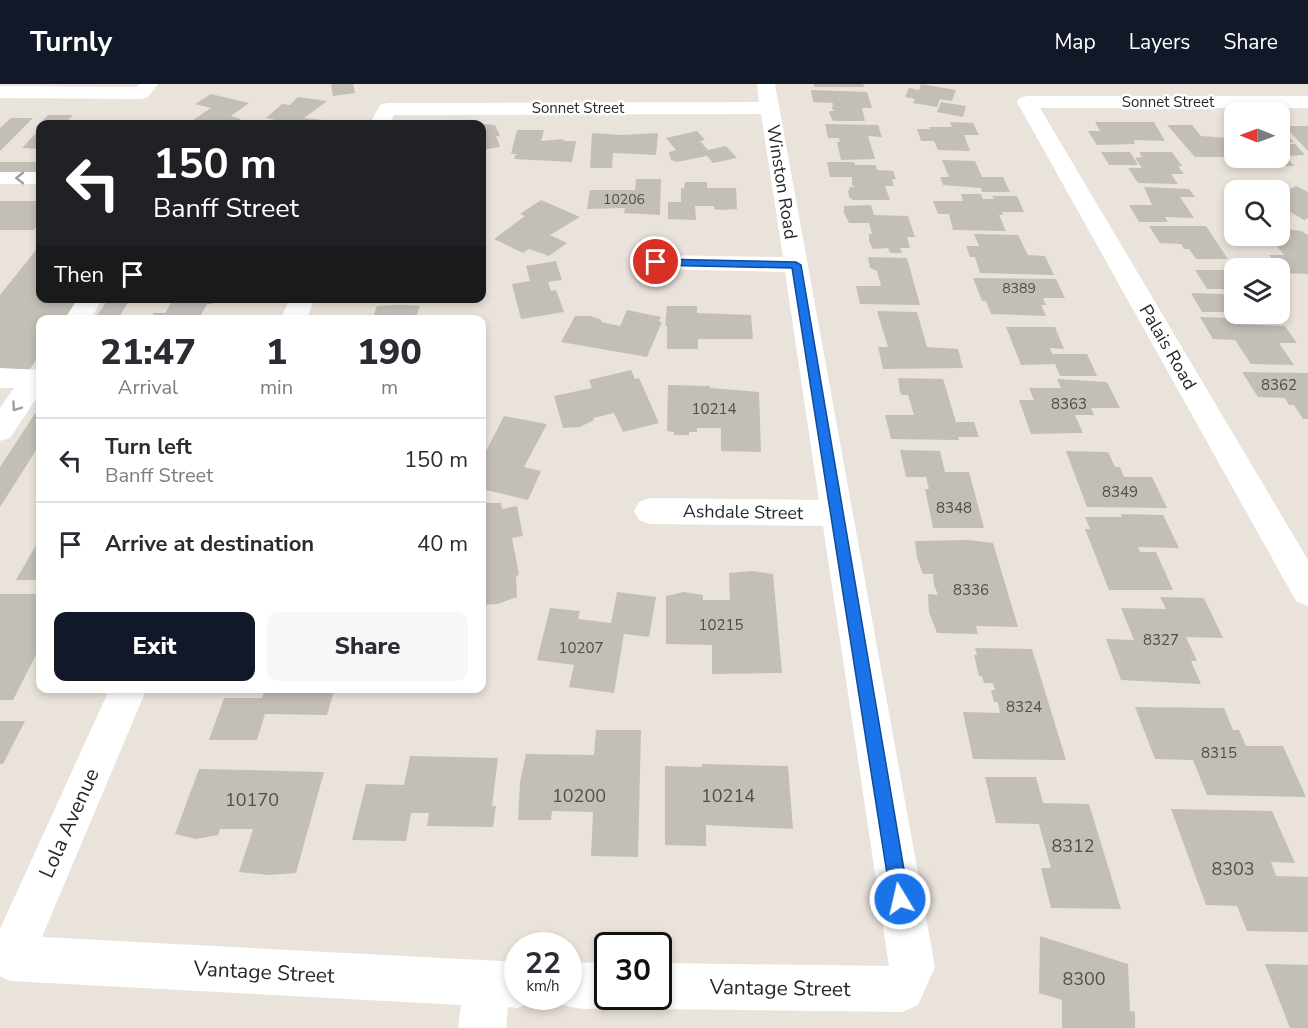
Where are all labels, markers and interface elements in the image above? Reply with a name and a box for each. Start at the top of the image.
text: Turnly [30,23,112,61]
text: Map [1054,28,1096,56]
text: Layers [1129,28,1190,56]
text: Share [1223,28,1278,56]
street label: Sonnet Street [1122,92,1215,112]
street label: Sonnet Street [532,98,625,118]
north arrow [1224,102,1290,168]
map controls [1224,102,1290,324]
street label: Winston Road [761,123,803,241]
text: 150 m [153,136,277,193]
icon: left [54,144,132,222]
one-way arrow [16,172,25,184]
button: search [1224,180,1290,246]
text: Banff Street [153,190,299,227]
house number: 10206 [603,190,645,209]
pin [630,236,681,287]
icon: arrive [639,245,672,278]
icon: arrive [116,258,149,291]
button: layers [1224,258,1290,324]
text: Then [54,260,104,290]
house number: 8389 [1002,279,1036,298]
street label: Palais Road [1134,300,1202,394]
text: 21:47 [100,328,196,377]
text: 1 [266,328,287,377]
text: 190 [357,328,422,377]
text: Arrival [118,374,178,401]
text: min [260,374,293,401]
text: m [381,374,398,401]
house number: 8362 [1261,375,1297,395]
house number: 8363 [1051,394,1087,414]
house number: 10214 [691,399,737,419]
one-way arrow [12,400,23,411]
text: Turn left [105,432,192,462]
icon: left [54,444,87,477]
text: 150 m [404,445,468,475]
text: Banff Street [105,462,213,489]
house number: 8349 [1102,482,1138,502]
house number: 8348 [936,498,972,518]
street label: Ashdale Street [683,499,804,525]
icon: arrive [54,528,87,561]
text: Arrive at destination [105,529,314,559]
text: 40 m [417,529,468,559]
house number: 8336 [953,580,989,600]
button: Exit [54,612,255,681]
button: Share [267,612,468,681]
house number: 10215 [698,615,744,635]
house number: 8327 [1143,630,1179,650]
house number: 10207 [558,638,604,658]
house number: 8324 [1006,697,1042,717]
house number: 8315 [1201,743,1237,763]
street label: Lola Avenue [32,764,106,882]
house number: 10200 [552,784,606,808]
house number: 10214 [701,784,755,808]
house number: 10170 [225,788,279,812]
house number: 8312 [1051,834,1095,858]
house number: 8303 [1211,857,1255,881]
position arrow [868,867,932,931]
speed limit sign: 30 [594,932,672,1010]
text: 22 [525,943,561,984]
street label: Vantage Street [192,954,336,990]
house number: 8300 [1062,967,1106,991]
street label: Vantage Street [708,973,851,1003]
text: km/h [526,976,560,996]

